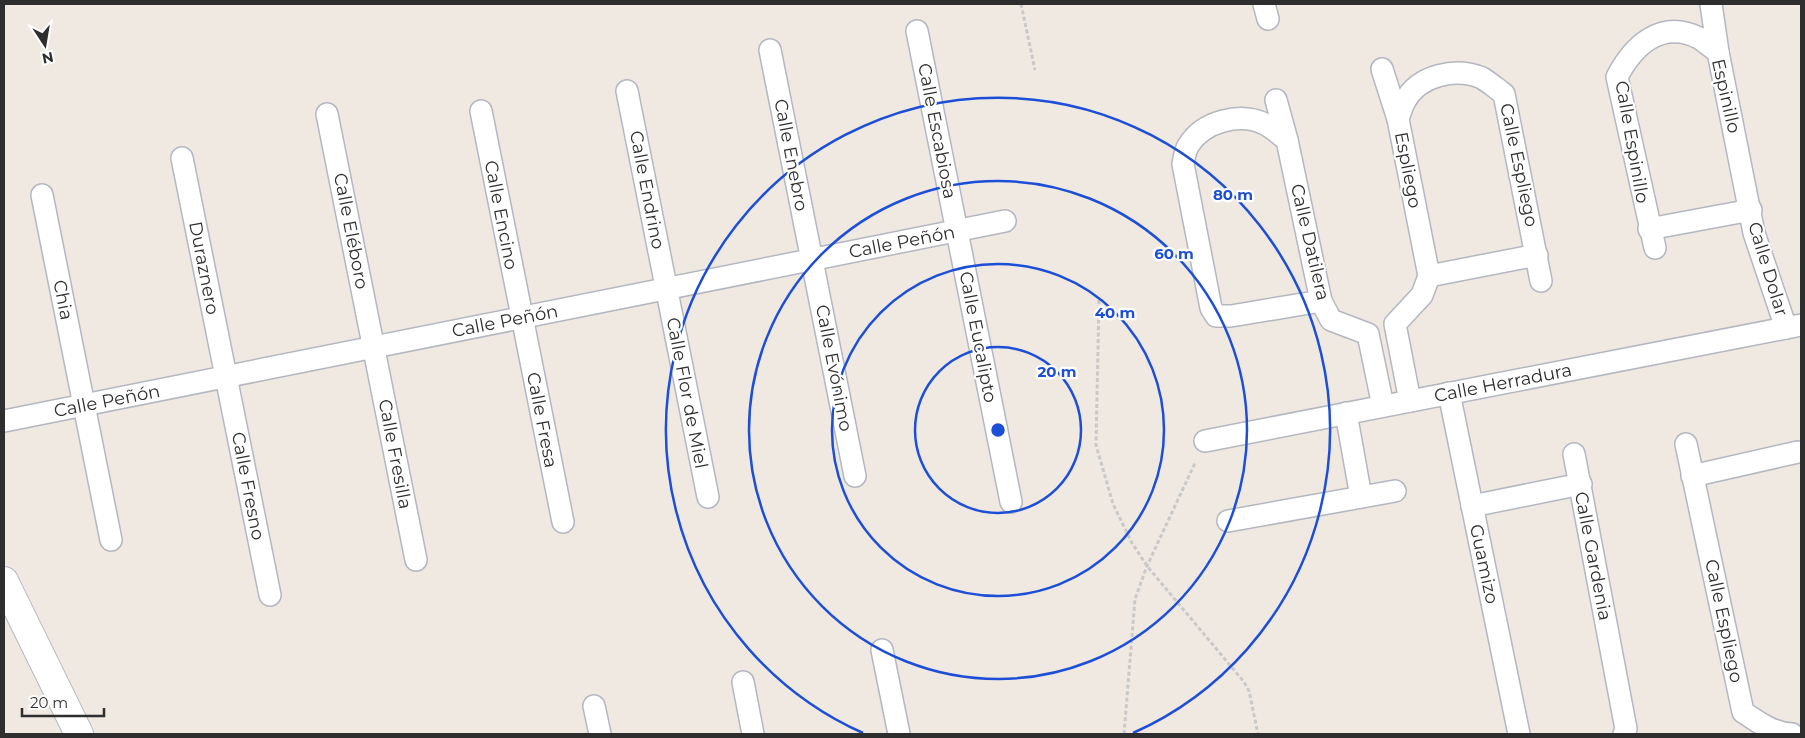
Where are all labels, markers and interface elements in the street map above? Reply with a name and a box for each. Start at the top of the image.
north arrow [20,20,70,70]
text: N [40,48,55,68]
street label: Espinillo [1707,57,1745,135]
street label: Calle Escabiosa [913,61,961,201]
street label: Calle Espinillo [1610,79,1654,205]
street label: Calle Enebro [769,97,813,213]
street label: Calle Espliego [1495,101,1543,229]
street label: Calle Endrino [625,129,669,251]
street label: Espliego [1390,130,1426,210]
street label: Calle Encino [480,158,522,272]
street label: Calle Eléboro [329,171,373,291]
street label: Calle Datilera [1286,182,1334,302]
text: 80 m [1213,185,1253,204]
street label: Duraznero [184,219,224,317]
street label: Calle Dolar [1743,219,1793,319]
street label: Calle Peñón [847,221,957,263]
text: 60 m [1154,244,1194,263]
street label: Calle Eucalipto [954,269,1002,405]
street label: Chia [48,278,78,322]
street label: Calle Peñón [450,300,560,342]
street label: Calle Evónimo [811,303,857,433]
text: 40 m [1095,303,1135,322]
street label: Calle Flor de Miel [662,316,712,470]
street label: Calle Herradura [1432,359,1574,407]
text: 20 m [1037,362,1077,381]
street label: Calle Fresa [522,370,562,470]
street label: Calle Peñón [52,380,162,422]
street label: Calle Fresilla [374,397,416,511]
centre of rings [989,421,1007,439]
street label: Calle Fresno [227,430,269,542]
street label: Calle Gardenia [1570,490,1616,622]
street label: Guamizo [1465,522,1503,606]
street label: Calle Espliego [1700,557,1748,685]
scale bar [22,686,105,718]
text: 20 m [30,693,68,712]

